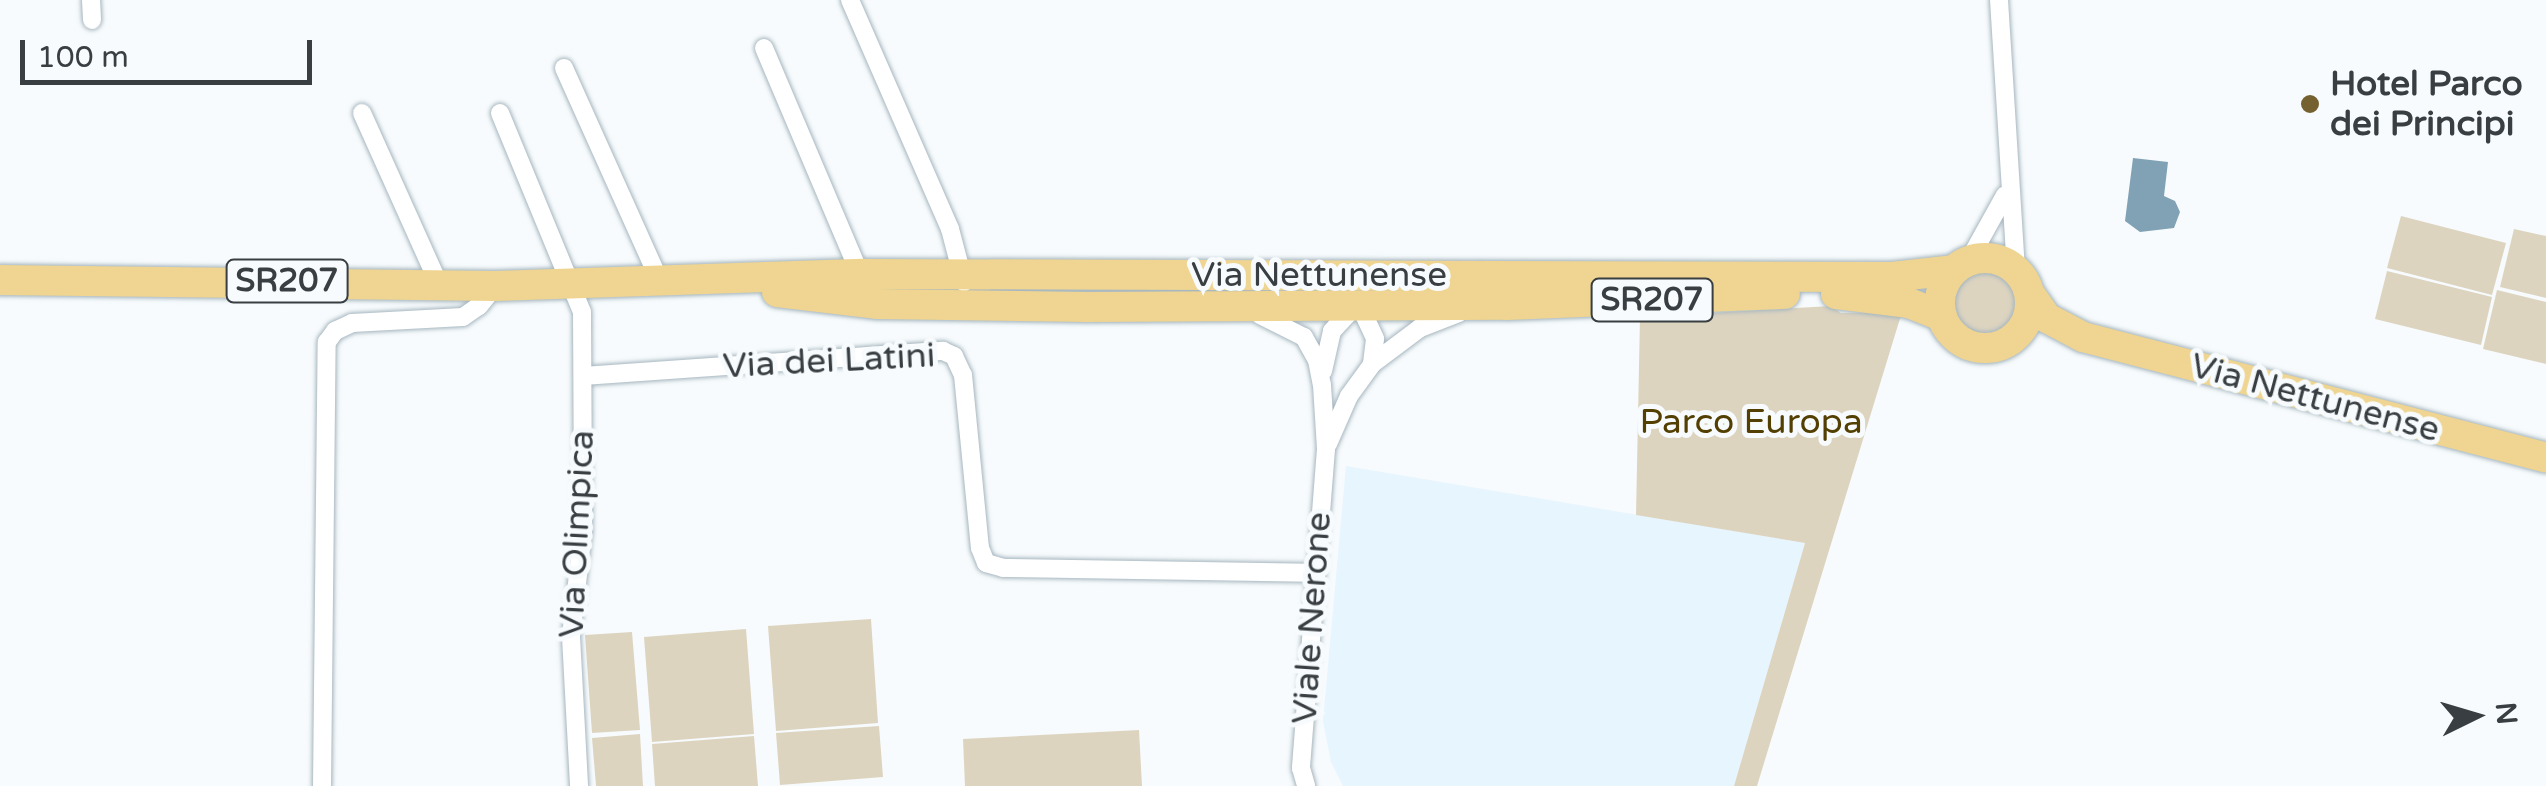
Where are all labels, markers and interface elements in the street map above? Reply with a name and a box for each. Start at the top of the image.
scale bar [25,20,318,82]
text: 100 m [37,39,129,76]
place label: Hotel Parco dei Principi [2330,63,2523,145]
marker: Hotel Parco dei Principi [2299,93,2321,115]
road number: SR207 [224,254,350,308]
street label: Via Nettunense [1191,254,1447,296]
road number: SR207 [1590,273,1714,327]
street label: Via dei Latini [722,334,936,388]
street label: Via Nettunense [2186,345,2444,451]
park label: Parco Europa [1639,401,1863,443]
street label: Via Olimpica [551,429,603,639]
street label: Viale Nerone [1284,510,1340,726]
north arrow [2426,666,2526,766]
text: N [2488,701,2524,726]

